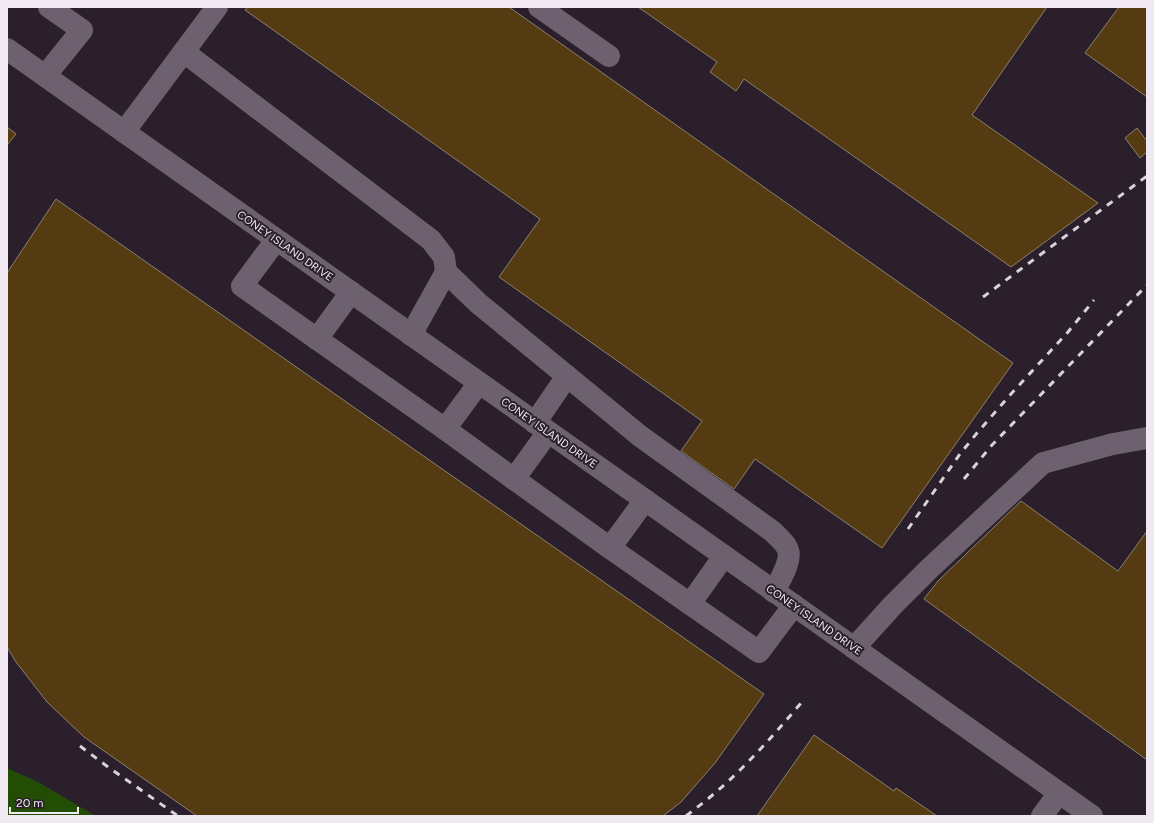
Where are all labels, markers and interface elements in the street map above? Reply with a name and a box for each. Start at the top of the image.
street label: CONEY ISLAND DRIVE [235,208,335,284]
street label: CONEY ISLAND DRIVE [499,395,599,471]
street label: CONEY ISLAND DRIVE [764,582,864,658]
scale bar [10,789,78,815]
text: 20 m [16,796,44,810]

